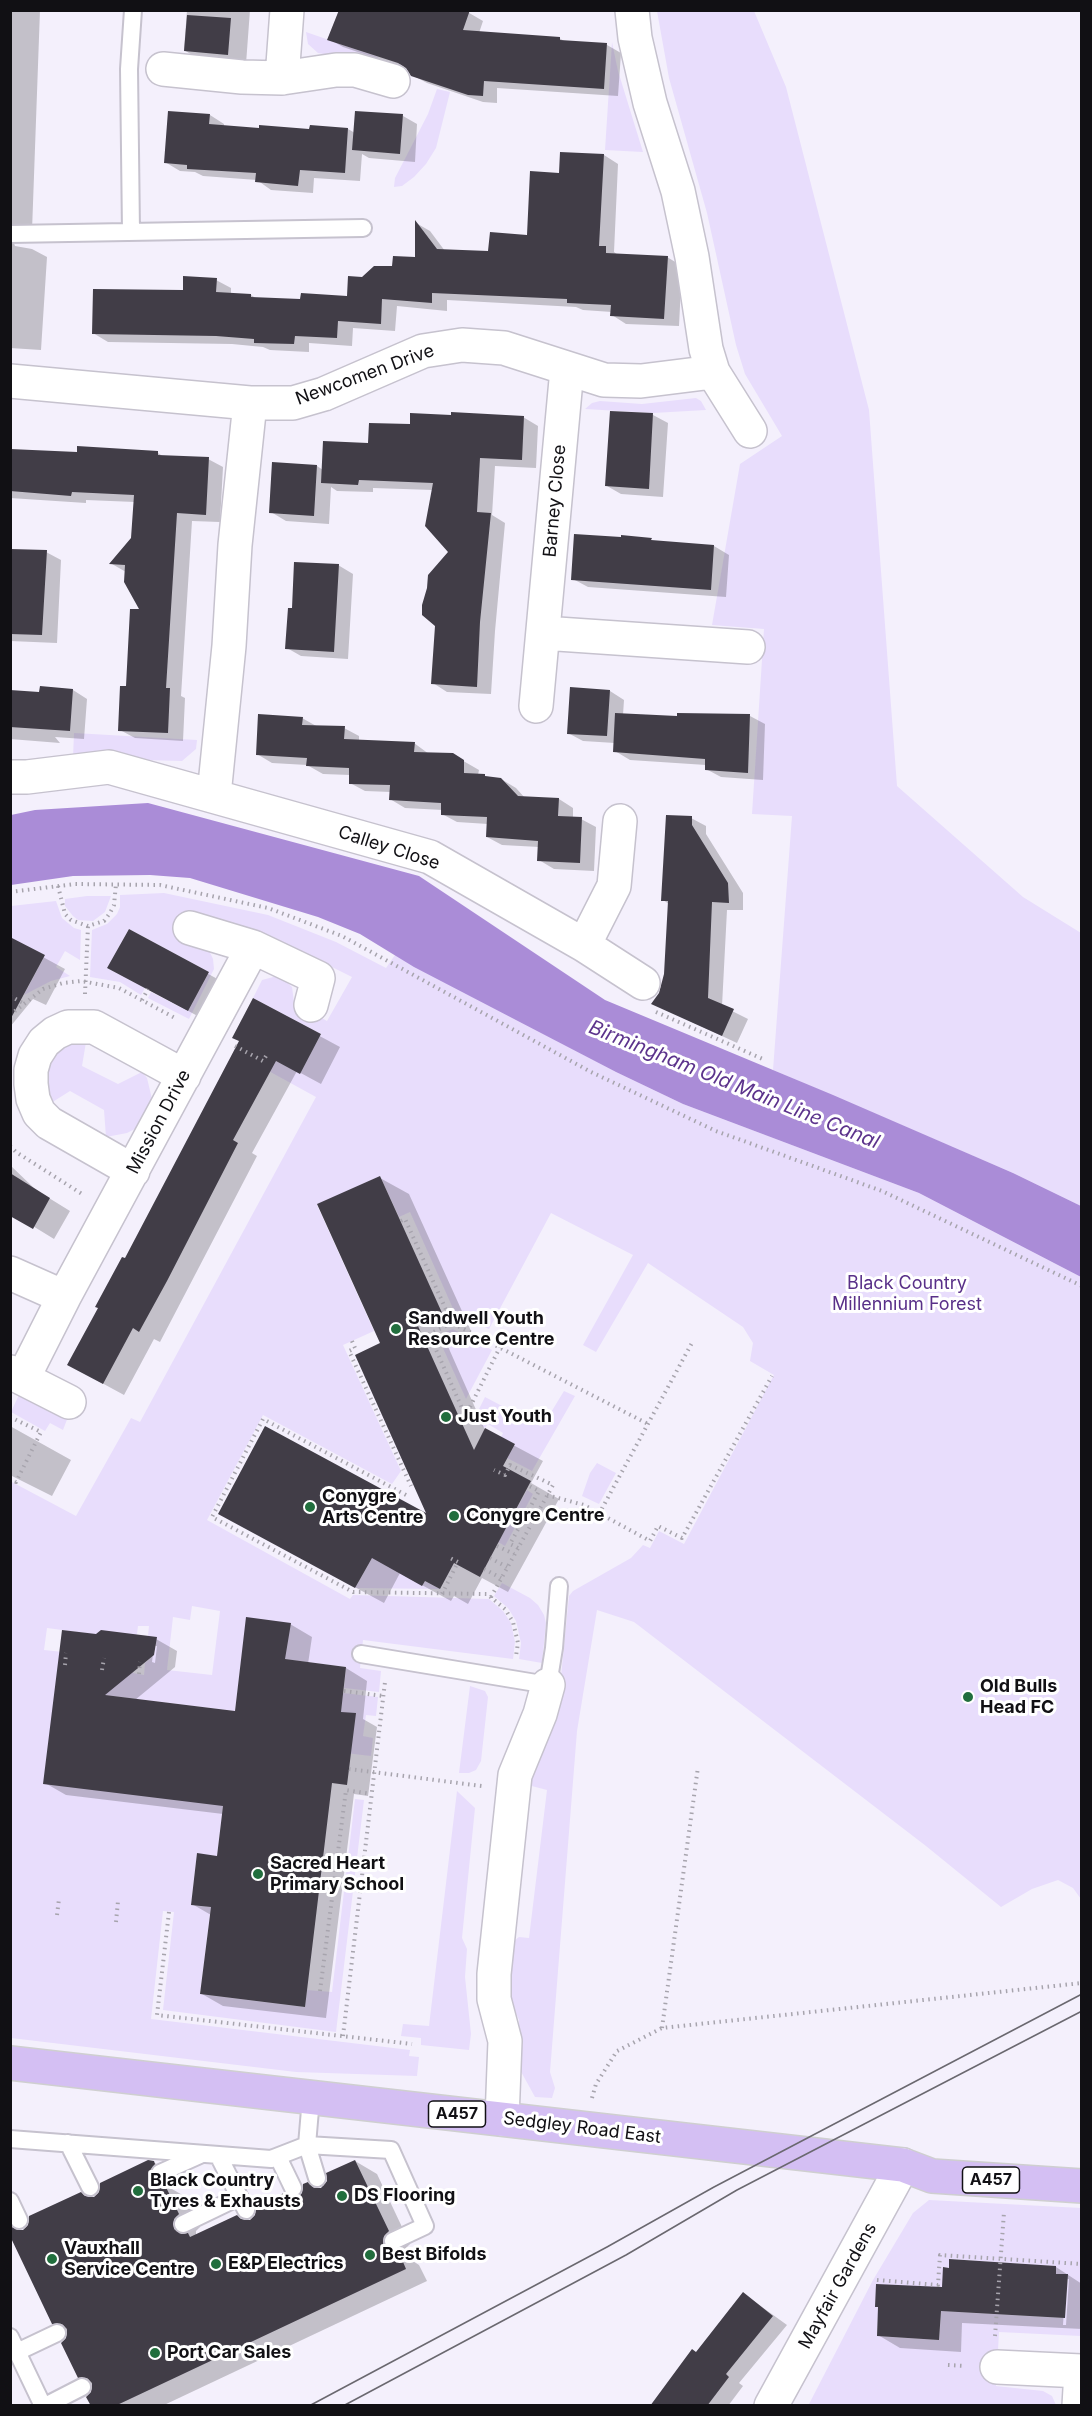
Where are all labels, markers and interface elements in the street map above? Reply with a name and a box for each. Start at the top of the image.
street label: Newcomen Drive [293,340,437,410]
street label: Barney Close [539,444,571,558]
street label: Calley Close [335,821,443,875]
water label: Birmingham Old Main Line Canal [585,1016,883,1154]
street label: Mission Drive [122,1066,196,1178]
park label: Black Country Millennium Forest [832,1273,982,1316]
place label: Sandwell Youth Resource Centre [408,1308,555,1350]
marker: Sandwell Youth Resource Centre [389,1322,403,1336]
place label: Just Youth [458,1406,552,1428]
marker: Just Youth [439,1410,453,1424]
place label: Conygre Arts Centre [322,1486,423,1528]
marker: Conygre Arts Centre [303,1500,317,1514]
place label: Conygre Centre [466,1505,604,1527]
marker: Conygre Centre [447,1509,461,1523]
place label: Old Bulls Head FC [980,1676,1057,1718]
marker: Old Bulls Head FC [961,1690,975,1704]
place label: Sacred Heart Primary School [270,1853,404,1896]
marker: Sacred Heart Primary School [251,1867,265,1881]
road number: A457 [428,2101,486,2127]
street label: Sedgley Road East [502,2108,662,2148]
road number: A457 [962,2167,1020,2193]
place label: Black Country Tyres & Exhausts [150,2170,301,2212]
marker: Black Country Tyres & Exhausts [131,2184,145,2198]
place label: DS Flooring [354,2185,455,2207]
marker: DS Flooring [335,2189,349,2203]
street label: Mayfair Gardens [794,2219,882,2353]
place label: Vauxhall Service Centre [64,2238,195,2280]
place label: Best Bifolds [382,2244,486,2266]
marker: Best Bifolds [363,2248,377,2262]
marker: Vauxhall Service Centre [45,2252,59,2266]
place label: E&P Electrics [228,2253,344,2275]
marker: E&P Electrics [209,2257,223,2271]
place label: Port Car Sales [167,2342,291,2364]
marker: Port Car Sales [148,2346,162,2360]

